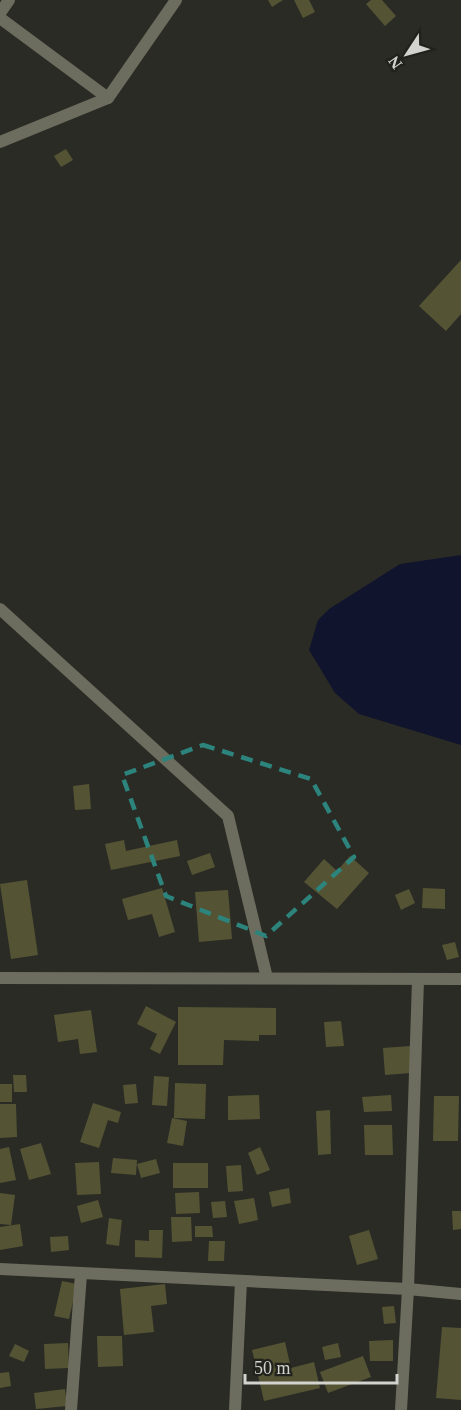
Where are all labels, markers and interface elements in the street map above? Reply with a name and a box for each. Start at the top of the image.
north arrow [377,24,437,84]
text: N [385,52,406,72]
scale bar [245,1347,396,1385]
text: 50 m [254,1358,291,1378]

